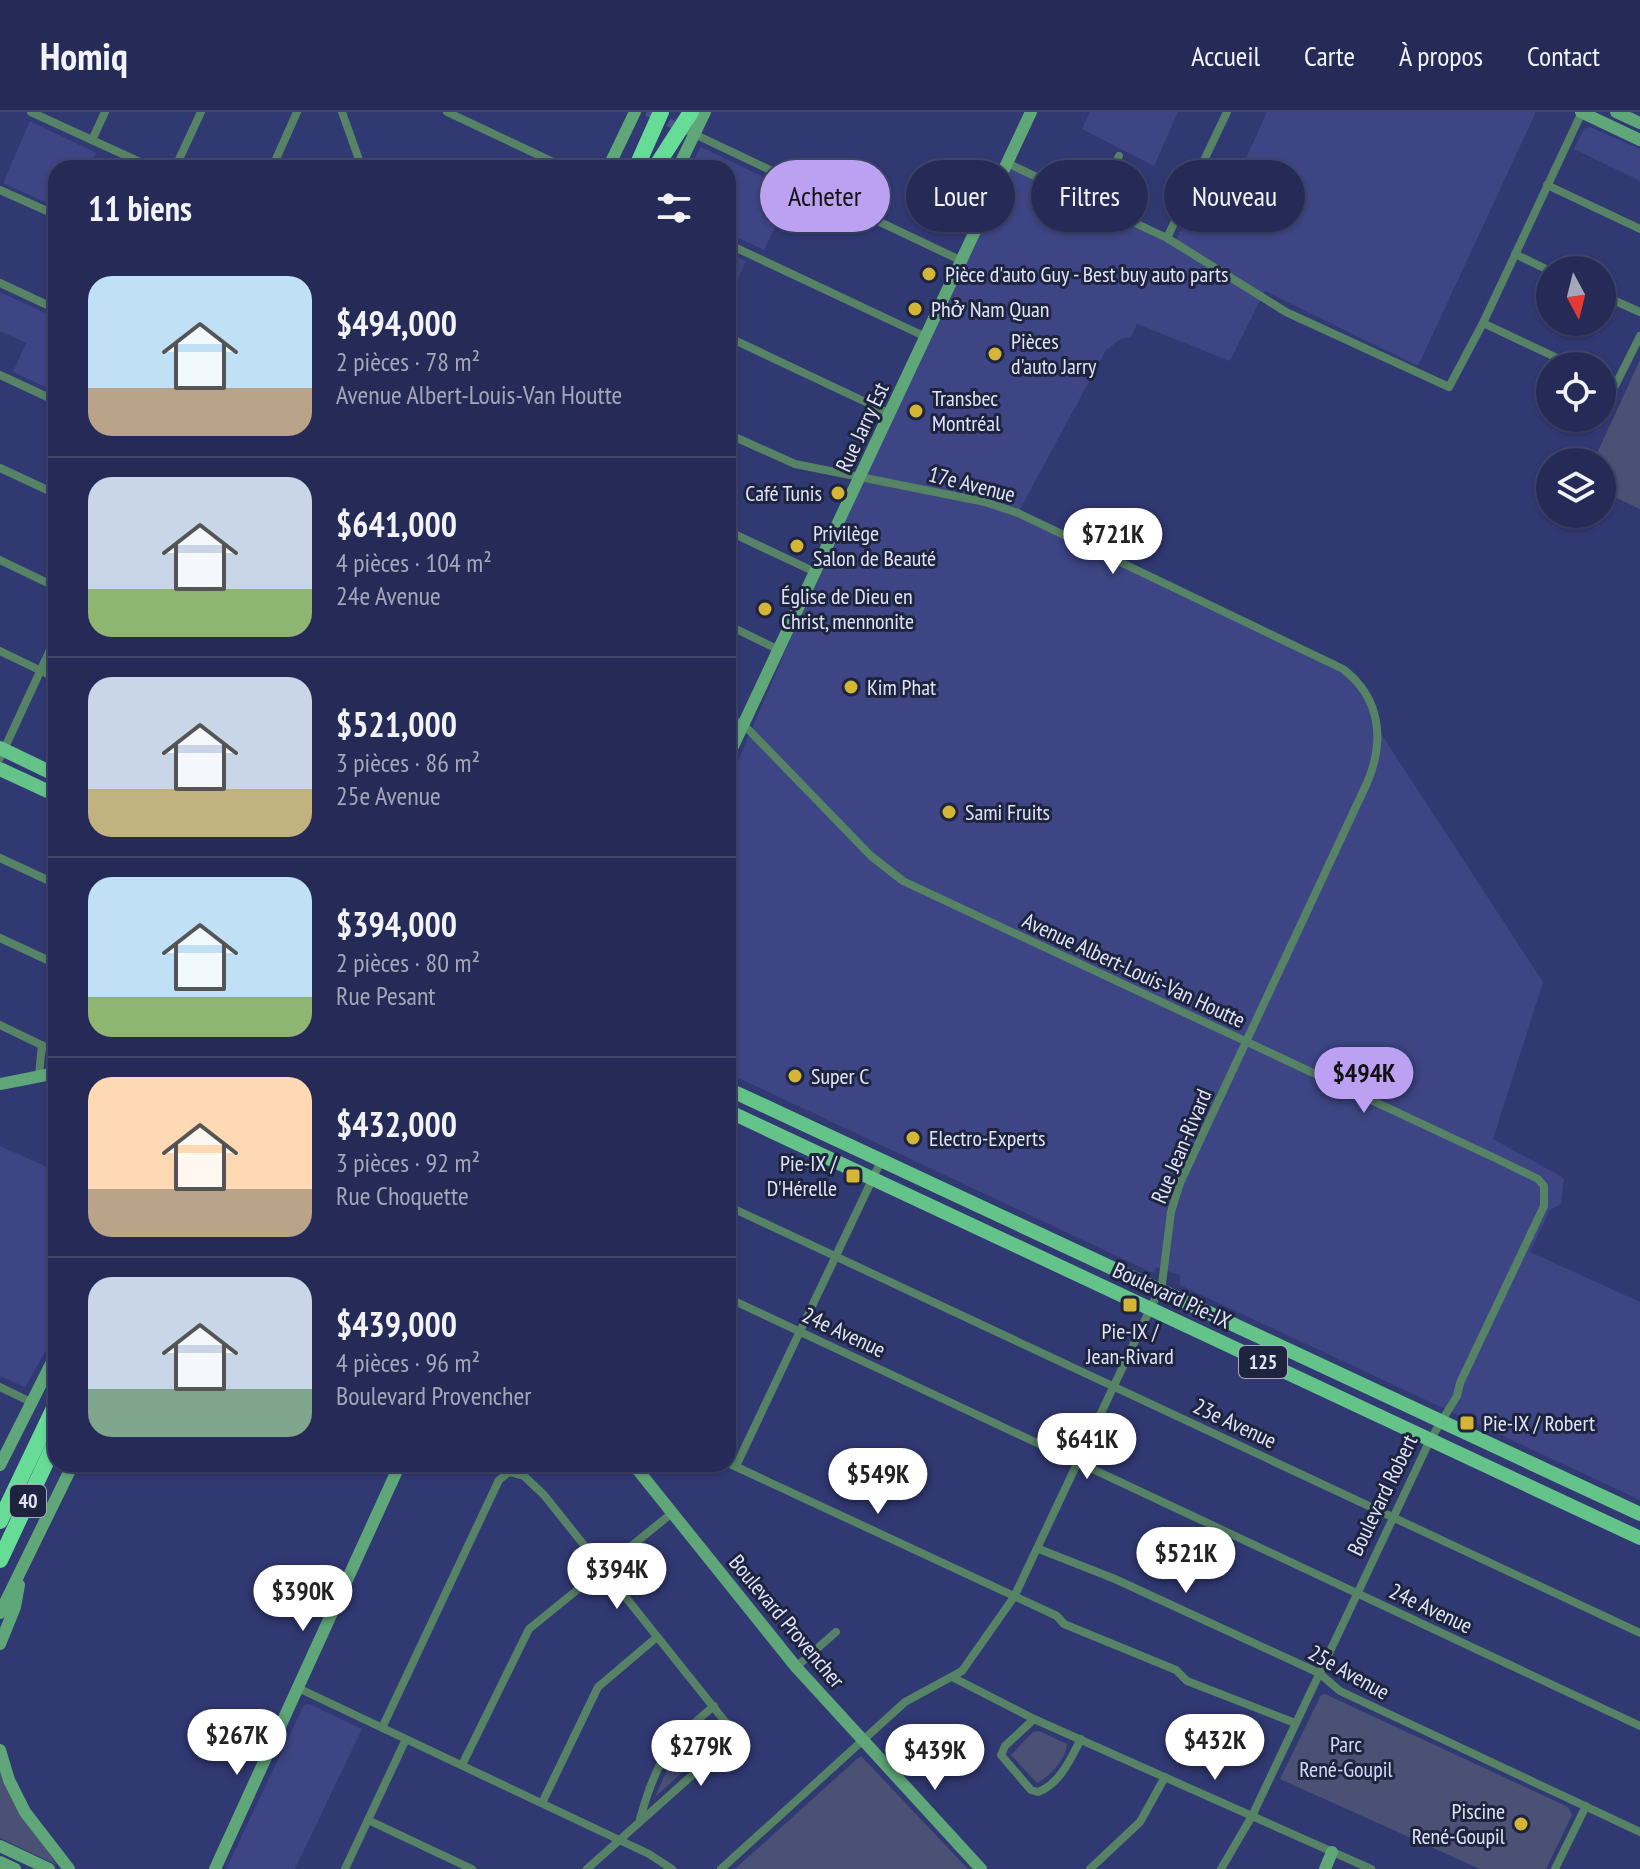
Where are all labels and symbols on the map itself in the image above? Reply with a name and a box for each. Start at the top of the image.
north arrow [1536,256,1616,336]
place label: Pièce d'auto Guy - Best buy auto parts [945,260,1228,288]
marker: Pièce d'auto Guy - Best buy auto parts [920,265,938,283]
place label: Phở Nam Quan [931,295,1049,323]
marker: Phở Nam Quan [906,300,924,318]
place label: Pièces d'auto Jarry [1011,327,1097,380]
marker: Pièces d'auto Jarry [986,345,1004,363]
street label: Rue Jarry Est [829,378,895,476]
place label: Transbec Montréal [932,384,1001,437]
marker: Transbec Montréal [907,402,925,420]
street label: 17e Avenue [926,460,1018,508]
place label: Café Tunis [745,479,822,507]
marker: Café Tunis [829,484,847,502]
pin: $721K [1057,508,1169,576]
place label: Privilège Salon de Beauté [813,519,936,572]
marker: Privilège Salon de Beauté [788,537,806,555]
place label: Église de Dieu en Christ, mennonite [781,582,914,635]
marker: Église de Dieu en Christ, mennonite [756,600,774,618]
place label: Kim Phat [867,673,936,701]
marker: Kim Phat [842,678,860,696]
place label: Sami Fruits [965,798,1050,826]
marker: Sami Fruits [940,803,958,821]
street label: Avenue Albert-Louis-Van Houtte [1018,906,1250,1034]
pin: $494K [1308,1047,1420,1115]
place label: Super C [811,1062,869,1090]
marker: Super C [786,1067,804,1085]
street label: Rue Jean-Rivard [1144,1085,1218,1207]
place label: Electro-Experts [929,1124,1046,1152]
marker: Electro-Experts [904,1129,922,1147]
place label: Pie-IX / D'Hérelle [767,1149,839,1202]
marker: Pie-IX / D'Hérelle [844,1167,862,1185]
street label: Boulevard Pie-IX [1108,1255,1236,1335]
marker: Pie-IX / Jean-Rivard [1121,1296,1139,1314]
street label: 24e Avenue [798,1301,890,1363]
place label: Pie-IX / Jean-Rivard [1085,1317,1174,1370]
road number: 125 [1239,1346,1287,1378]
street label: 23e Avenue [1189,1392,1281,1454]
place label: Pie-IX / Robert [1483,1409,1595,1437]
pin: $641K [1031,1413,1143,1481]
marker: Pie-IX / Robert [1458,1414,1476,1432]
street label: Boulevard Robert [1341,1430,1423,1560]
pin: $549K [822,1448,934,1516]
road number: 40 [10,1485,46,1517]
pin: $521K [1130,1527,1242,1595]
pin: $394K [561,1543,673,1611]
street label: Boulevard Provencher [723,1549,851,1693]
pin: $390K [247,1565,359,1633]
street label: 24e Avenue [1385,1577,1477,1639]
street label: 25e Avenue [1303,1638,1395,1706]
pin: $267K [181,1709,293,1777]
pin: $432K [1159,1714,1271,1782]
pin: $279K [645,1720,757,1788]
pin: $439K [879,1724,991,1792]
park label: Parc René-Goupil [1299,1730,1394,1783]
place label: Piscine René-Goupil [1412,1797,1506,1850]
marker: Piscine René-Goupil [1512,1815,1530,1833]

